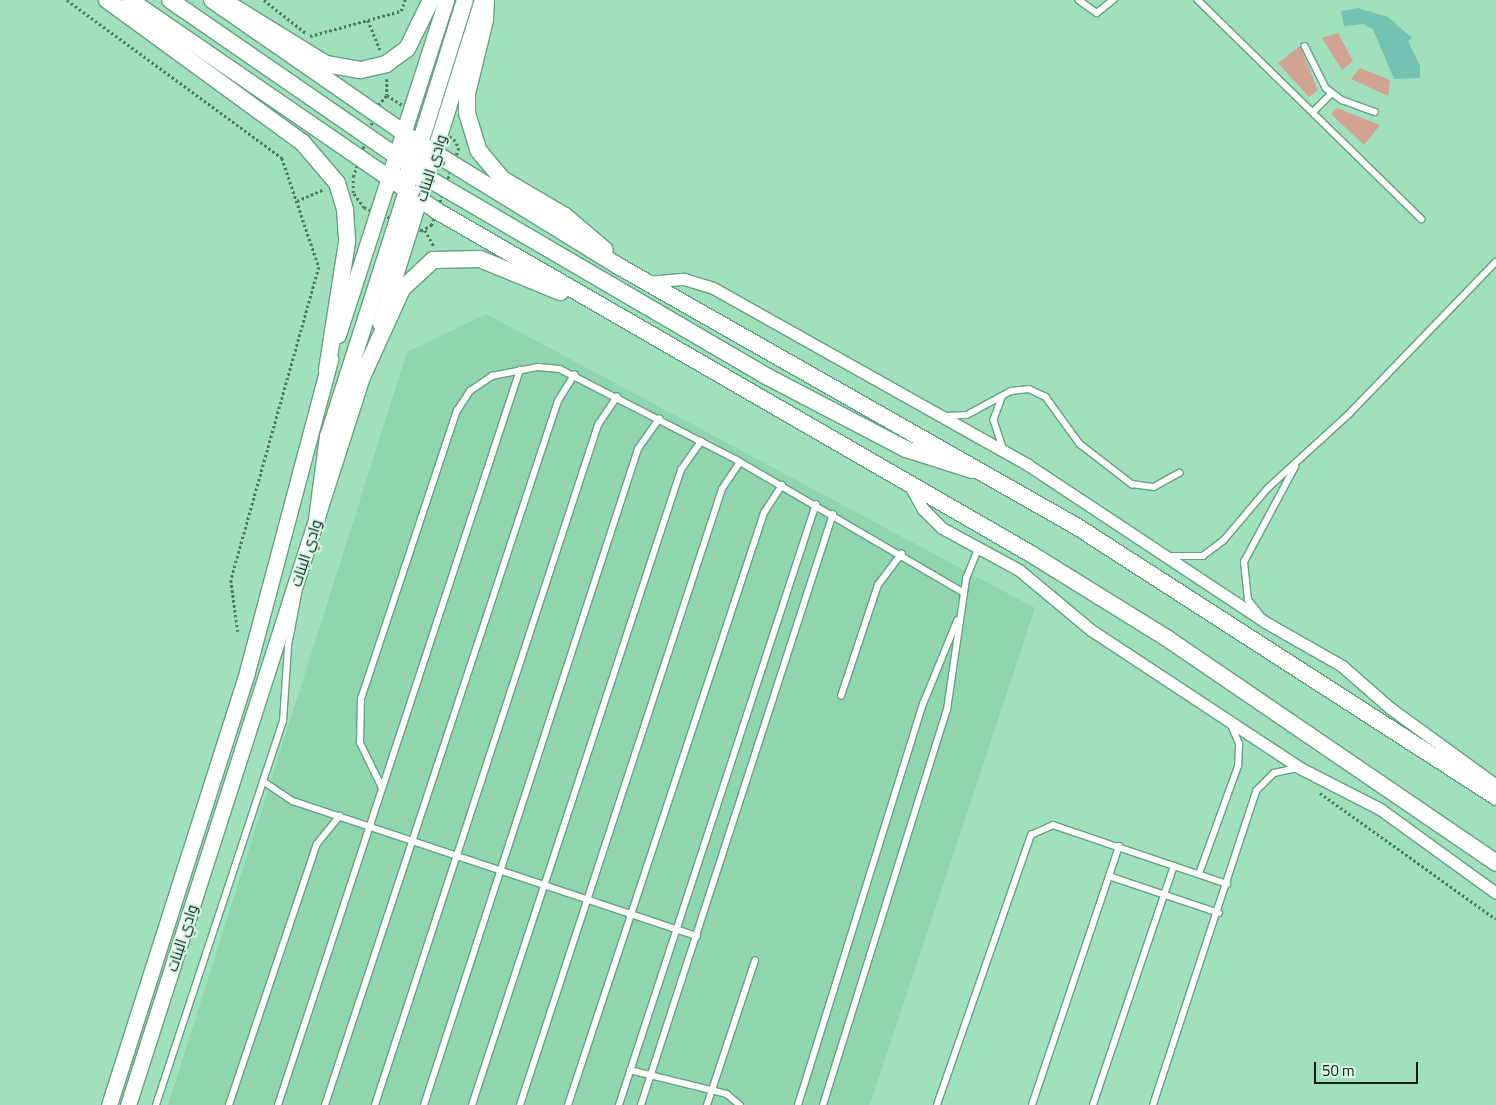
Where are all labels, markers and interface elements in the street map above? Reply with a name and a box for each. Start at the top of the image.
street label: وادي البنات [412,132,450,204]
street label: وادي البنات [287,517,325,589]
street label: وادي البنات [163,902,201,974]
scale bar [1316,1052,1420,1084]
text: 50 m [1322,1059,1355,1082]

